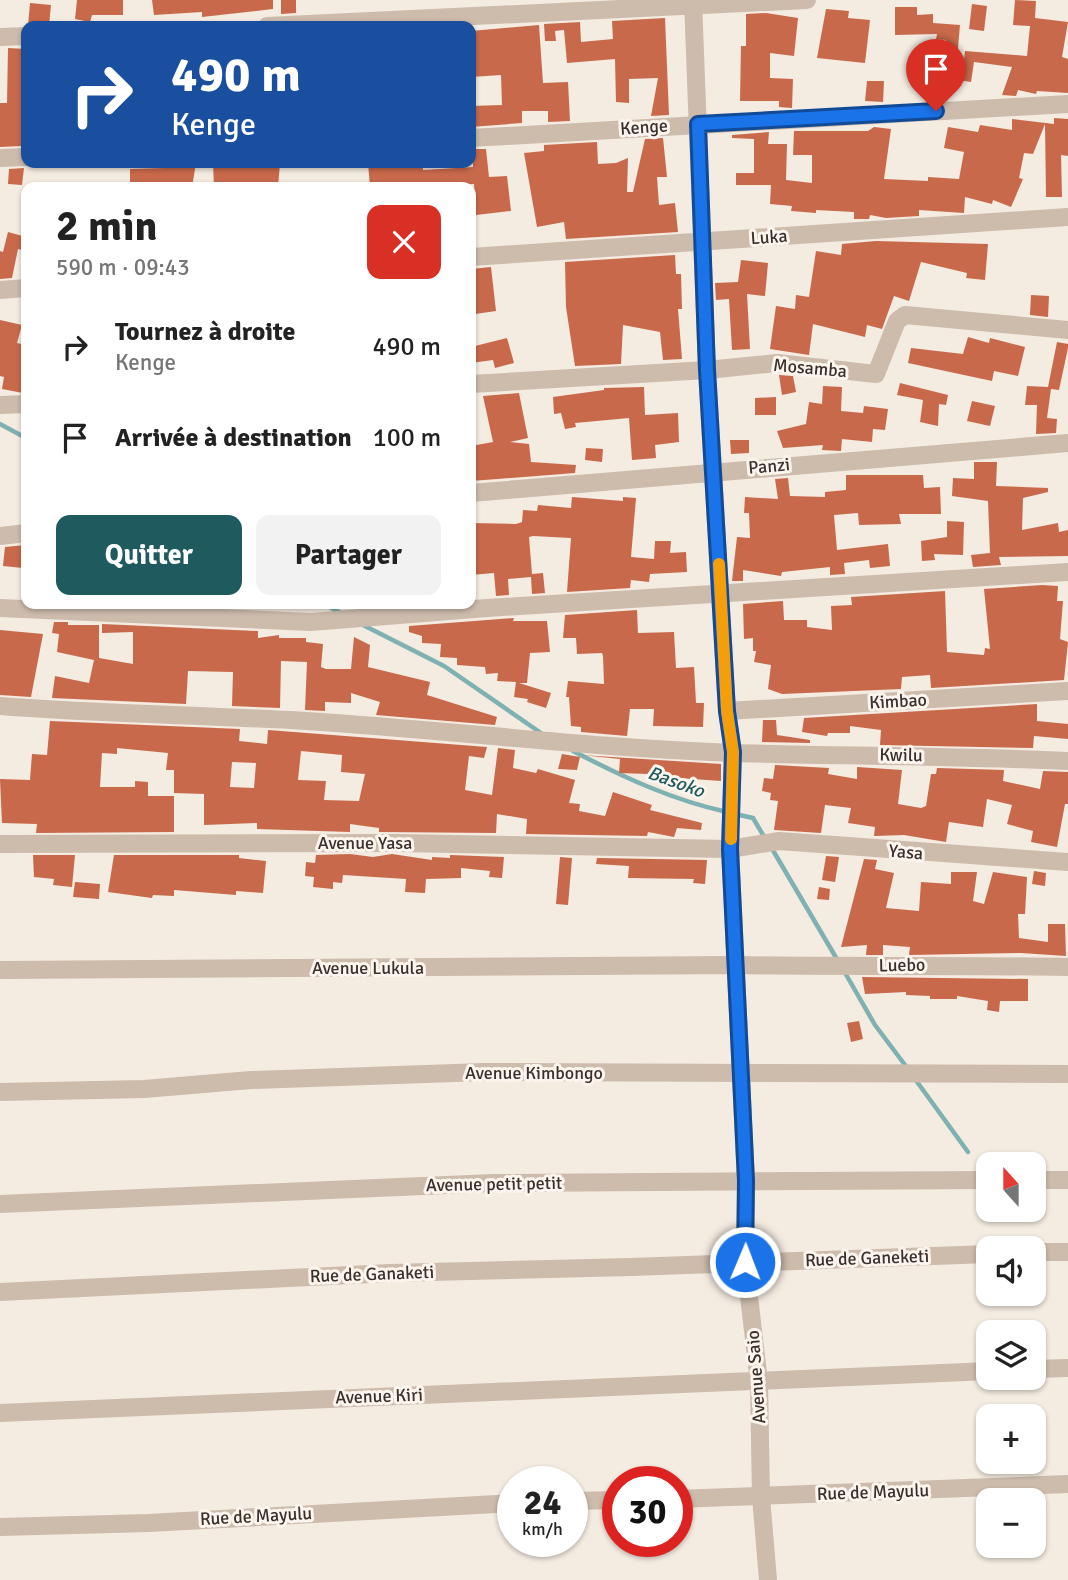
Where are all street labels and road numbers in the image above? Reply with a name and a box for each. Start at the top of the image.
street label: Kenge [619,114,669,140]
street label: Luka [750,225,788,249]
street label: Mosamba [772,354,848,382]
street label: Panzi [747,453,791,479]
street label: Kimbao [869,689,927,713]
street label: Kwilu [879,744,923,766]
street label: Avenue Yasa [318,832,412,854]
street label: Yasa [888,840,924,864]
street label: Luebo [878,954,926,976]
street label: Avenue Lukula [312,957,424,979]
street label: Avenue Kimbongo [465,1062,603,1084]
street label: Avenue petit petit [426,1172,562,1196]
street label: Rue de Ganeketi [805,1245,929,1271]
street label: Rue de Ganaketi [309,1261,435,1287]
street label: Avenue Saio [742,1330,770,1424]
street label: Avenue Kiri [335,1383,423,1409]
street label: Rue de Mayulu [816,1479,930,1505]
street label: Rue de Mayulu [199,1502,313,1530]

